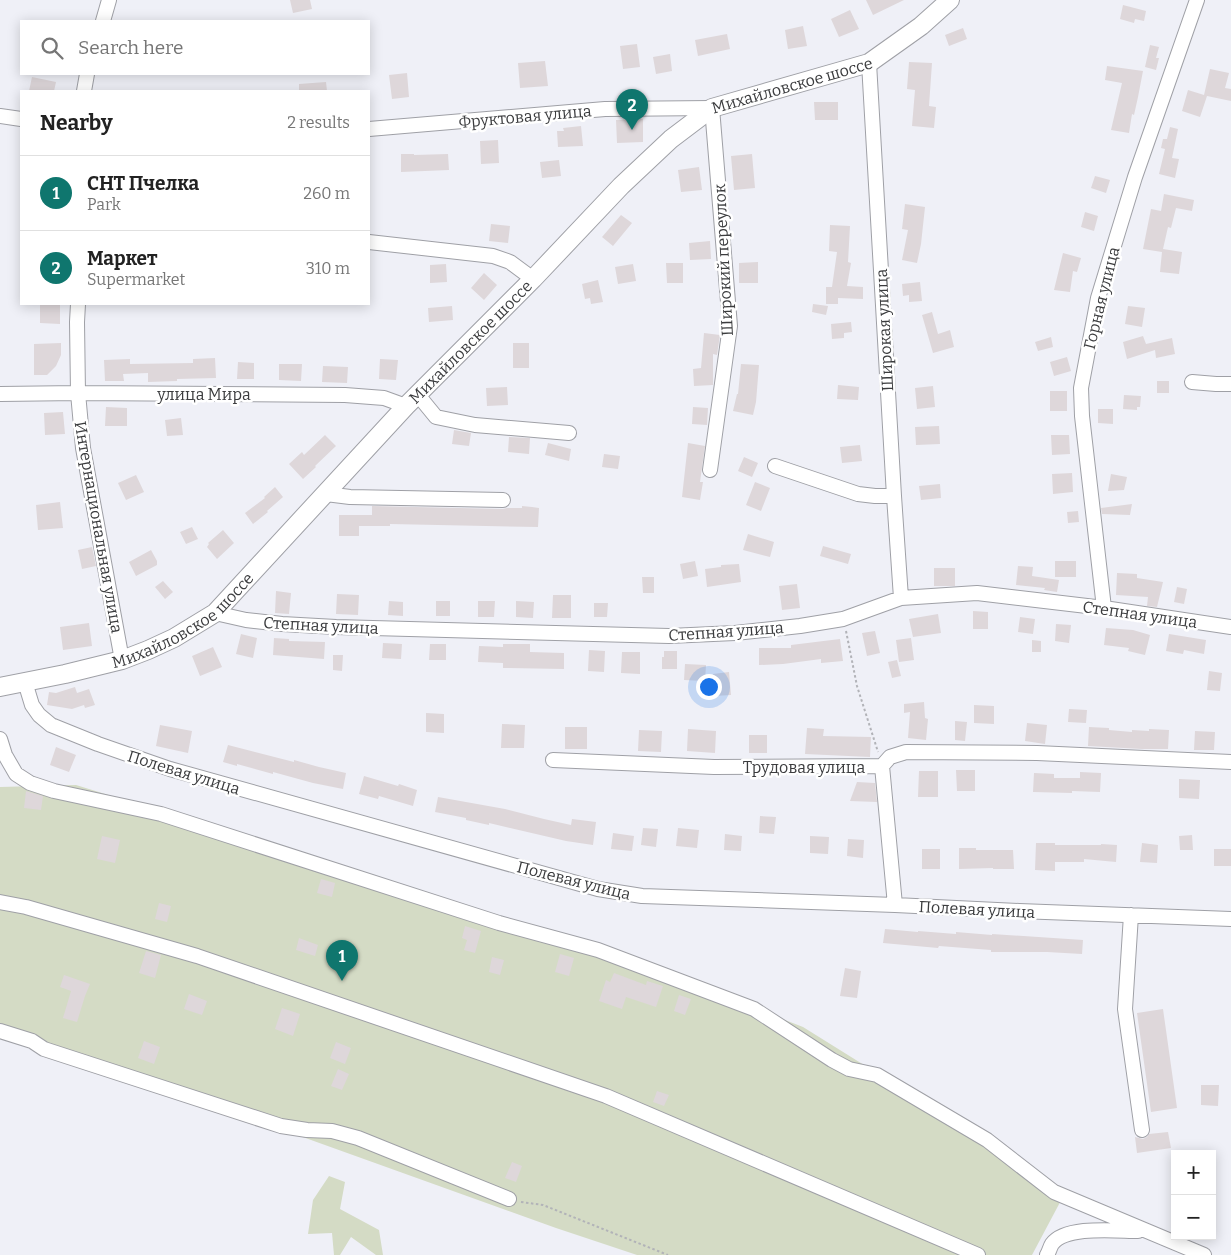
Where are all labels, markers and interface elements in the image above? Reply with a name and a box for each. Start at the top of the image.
search box [20,20,370,75]
icon: search [38,34,66,62]
text: Search here [78,36,183,59]
street label: Михайловское шоссе [709,54,875,118]
pin: 2 [616,89,648,130]
street label: Фруктовая улица [458,101,593,132]
text: Nearby [40,110,113,136]
text: 2 results [287,113,350,132]
text: СНТ Пчелка [87,172,199,195]
street label: Широкий переулок [710,183,737,337]
text: 1 [53,184,59,203]
text: 260 m [303,184,350,203]
text: Park [87,195,121,214]
street label: Горная улица [1080,245,1123,351]
text: Маркет [87,247,157,270]
text: 2 [51,259,61,278]
text: 310 m [306,259,350,278]
street label: Широкая улица [872,268,897,392]
text: Supermarket [87,270,185,289]
street label: Михайловское шоссе [405,277,536,408]
street label: улица Мира [156,385,251,404]
street label: Интернациональная улица [70,420,127,635]
street label: Михайловское шоссе [110,569,257,672]
street label: Степная улица [1081,597,1199,632]
street label: Степная улица [263,613,379,638]
street label: Степная улица [668,618,785,645]
your location [696,674,722,700]
street label: Полевая улица [125,746,243,799]
street label: Трудовая улица [743,758,865,777]
street label: Полевая улица [515,857,633,904]
street label: Полевая улица [918,897,1036,922]
pin: 1 [326,940,358,981]
map controls [1171,1150,1216,1240]
button: + [1171,1150,1216,1195]
button: − [1171,1195,1216,1240]

